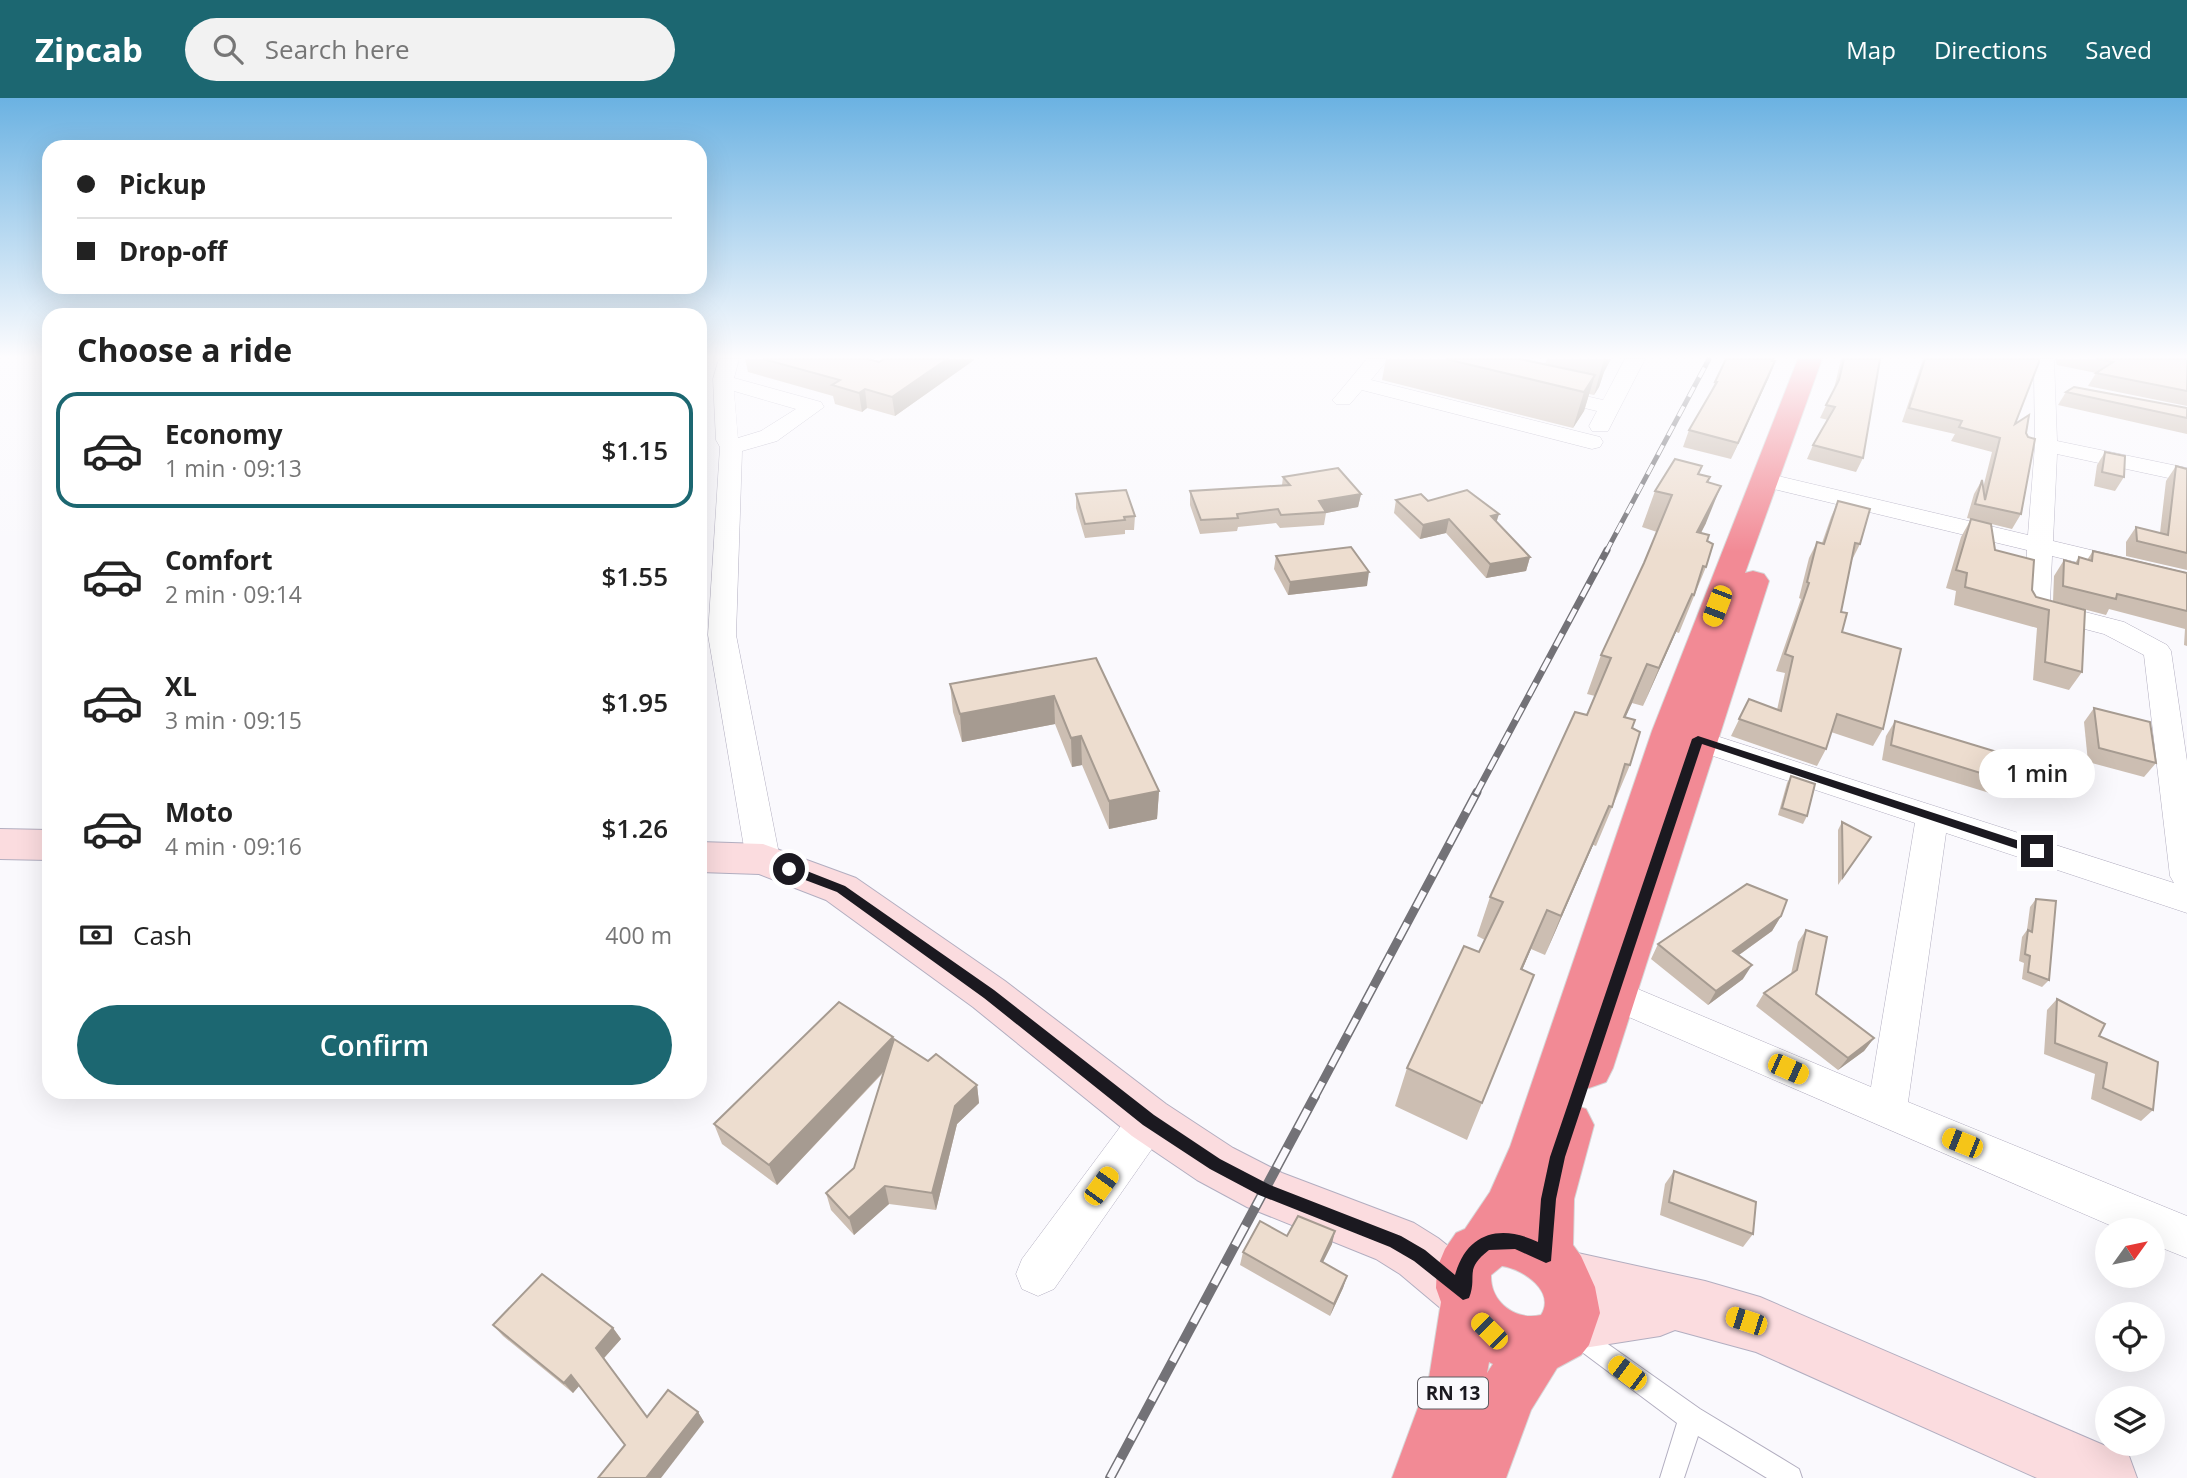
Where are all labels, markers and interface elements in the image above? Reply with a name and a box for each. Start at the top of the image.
search box [185,18,675,81]
text: Zipcab [35,27,143,72]
icon: search [209,30,247,68]
text: Search here [265,31,410,67]
text: Map [1846,33,1896,66]
text: Directions [1934,33,2047,66]
text: Saved [2085,33,2152,66]
text: Pickup [119,166,206,202]
text: Drop-off [119,233,227,269]
text: Choose a ride [77,328,292,371]
text: Economy [165,416,283,452]
icon: car [81,419,144,482]
text: $1.15 [601,432,668,468]
text: 1 min · 09:13 [165,452,302,484]
text: Comfort [165,542,272,578]
icon: car [81,545,144,608]
text: $1.55 [601,558,668,594]
text: 2 min · 09:14 [165,578,302,610]
car [1700,583,1735,629]
text: XL [165,668,197,704]
icon: car [81,671,144,734]
text: $1.95 [601,684,668,720]
text: 3 min · 09:15 [165,704,302,736]
callout: 1 min [1979,750,2095,798]
text: 1 min [2006,757,2068,789]
text: Moto [165,794,233,830]
icon: car [81,797,144,860]
text: $1.26 [601,810,668,846]
text: 4 min · 09:16 [165,830,302,862]
route end [2021,835,2053,867]
route start [773,853,805,885]
icon: cash [77,916,115,954]
text: Cash [133,917,192,953]
text: 400 m [605,919,672,951]
button: Confirm [77,1005,672,1085]
car [1765,1051,1812,1087]
car [1939,1125,1986,1161]
car [1081,1163,1122,1209]
north arrow [2095,1218,2165,1288]
map controls [2095,1218,2165,1456]
button: locate [2095,1302,2165,1372]
car [1723,1305,1770,1337]
car [1467,1309,1512,1353]
car [1604,1352,1651,1394]
road number: RN 13 [1418,1378,1488,1408]
button: layers [2095,1386,2165,1456]

